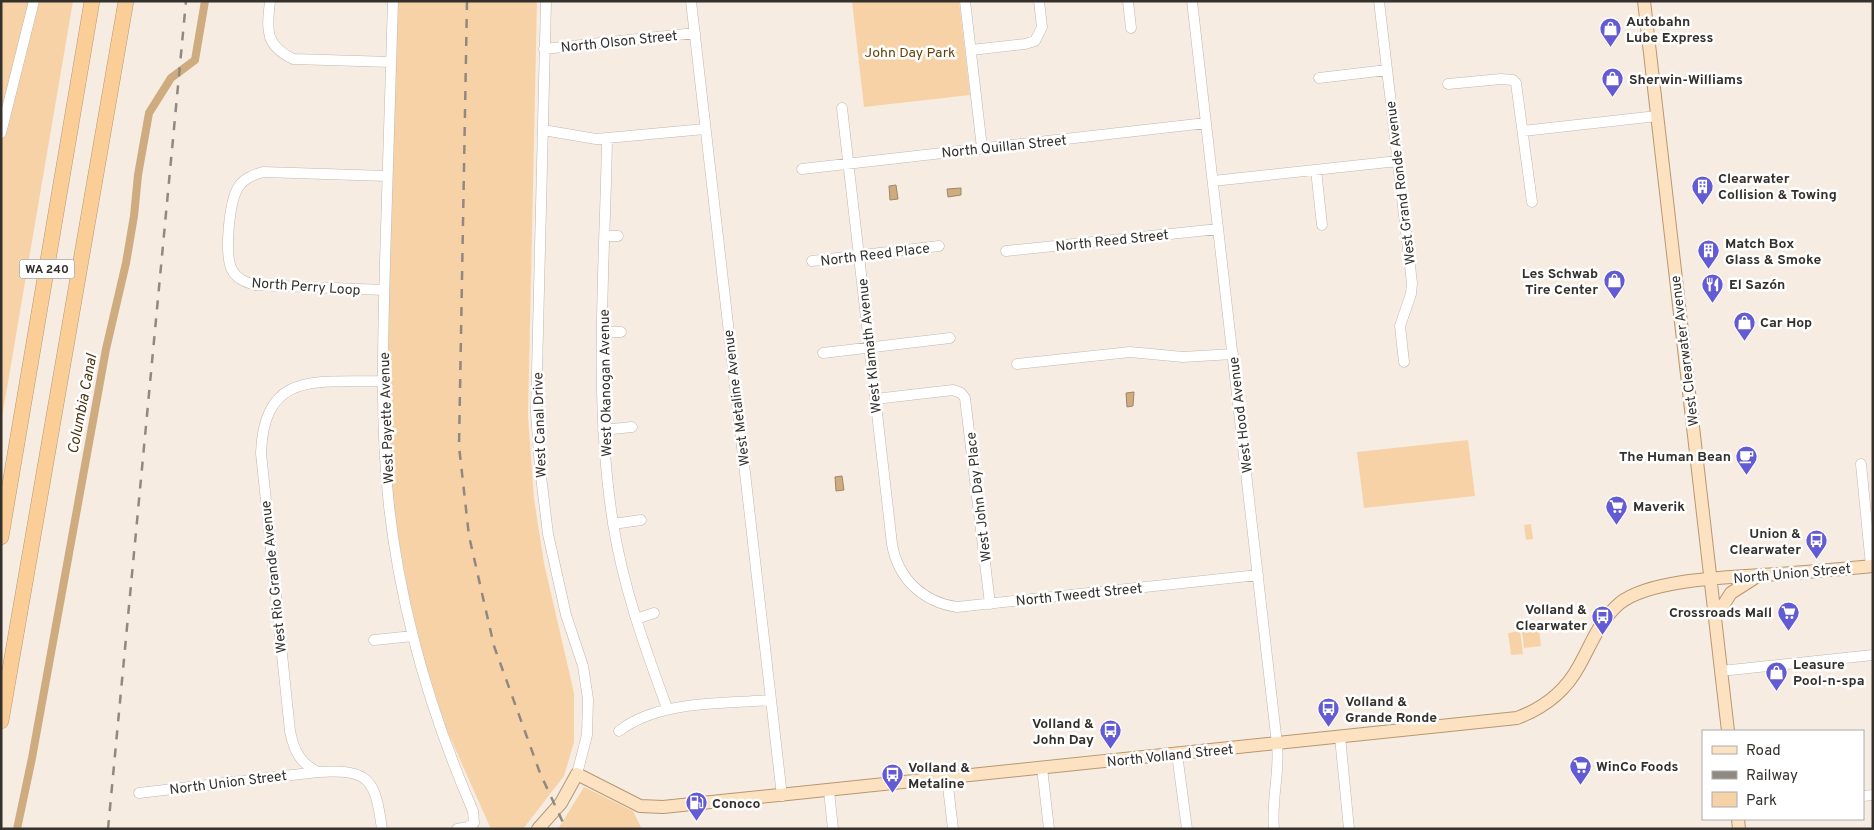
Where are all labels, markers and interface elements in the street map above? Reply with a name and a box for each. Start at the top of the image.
place label: Autobahn Lube Express [1626,14,1713,47]
shop icon: Autobahn Lube Express [1598,17,1622,48]
street label: North Olson Street [560,28,678,57]
park label: John Day Park [865,45,955,62]
shop icon: Sherwin-Williams [1601,67,1625,98]
place label: Sherwin-Williams [1629,72,1743,89]
street label: West Grand Ronde Avenue [1383,100,1420,266]
street label: North Quillan Street [941,132,1068,163]
place label: Clearwater Collision & Towing [1718,171,1837,204]
building icon: Clearwater Collision & Towing [1690,174,1714,205]
street label: North Reed Street [1055,227,1170,256]
place label: Match Box Glass & Smoke [1725,236,1821,269]
building icon: Match Box Glass & Smoke [1697,239,1721,270]
street label: North Reed Place [820,240,931,271]
road number: WA 240 [20,260,74,278]
place label: Les Schwab Tire Center [1522,266,1598,299]
shop icon: Les Schwab Tire Center [1602,269,1626,300]
restaurant icon: El Sazón [1701,272,1725,303]
street label: West Clearwater Avenue [1668,274,1703,427]
street label: North Perry Loop [251,275,361,300]
street label: West Klamath Avenue [855,277,886,414]
place label: El Sazón [1729,277,1785,294]
street label: West Okanogan Avenue [597,309,616,457]
shop icon: Car Hop [1732,310,1756,341]
place label: Car Hop [1760,315,1812,332]
street label: West Metaline Avenue [721,329,754,467]
water label: Columbia Canal [65,352,103,456]
street label: West Payette Avenue [377,352,398,484]
street label: West Hood Avenue [1226,356,1257,474]
street label: West Canal Drive [530,372,551,478]
street label: West John Day Place [963,431,996,563]
cafe icon: The Human Bean [1735,444,1759,475]
place label: The Human Bean [1619,449,1731,466]
supermarket icon: Maverik [1605,494,1629,525]
place label: Maverik [1633,499,1685,516]
street label: West Rio Grande Avenue [258,500,291,654]
place label: Union & Clearwater [1730,526,1801,559]
bus stop icon: Union & Clearwater [1805,529,1829,560]
street label: North Union Street [1733,561,1852,588]
street label: North Tweedt Street [1015,580,1143,611]
supermarket icon: Crossroads Mall [1776,600,1800,631]
place label: Volland & Clearwater [1516,602,1587,635]
bus stop icon: Volland & Clearwater [1591,605,1615,636]
place label: Crossroads Mall [1669,605,1772,622]
place label: Leasure Pool-n-spa [1793,657,1864,690]
shop icon: Leasure Pool-n-spa [1765,660,1789,691]
place label: Volland & Grande Ronde [1345,694,1437,727]
bus stop icon: Volland & Grande Ronde [1317,697,1341,728]
place label: Volland & John Day [1032,716,1094,749]
bus stop icon: Volland & John Day [1098,719,1122,750]
legend [1702,730,1864,820]
street label: North Volland Street [1106,741,1234,772]
text: Road [1746,742,1781,761]
supermarket icon: WinCo Foods [1568,754,1592,785]
place label: WinCo Foods [1596,759,1679,776]
place label: Volland & Metaline [908,760,970,793]
bus stop icon: Volland & Metaline [880,763,904,794]
text: Railway [1746,767,1798,786]
street label: North Union Street [169,768,288,799]
fuel station icon: Conoco [684,791,708,822]
text: Park [1746,792,1777,811]
place label: Conoco [712,796,761,813]

